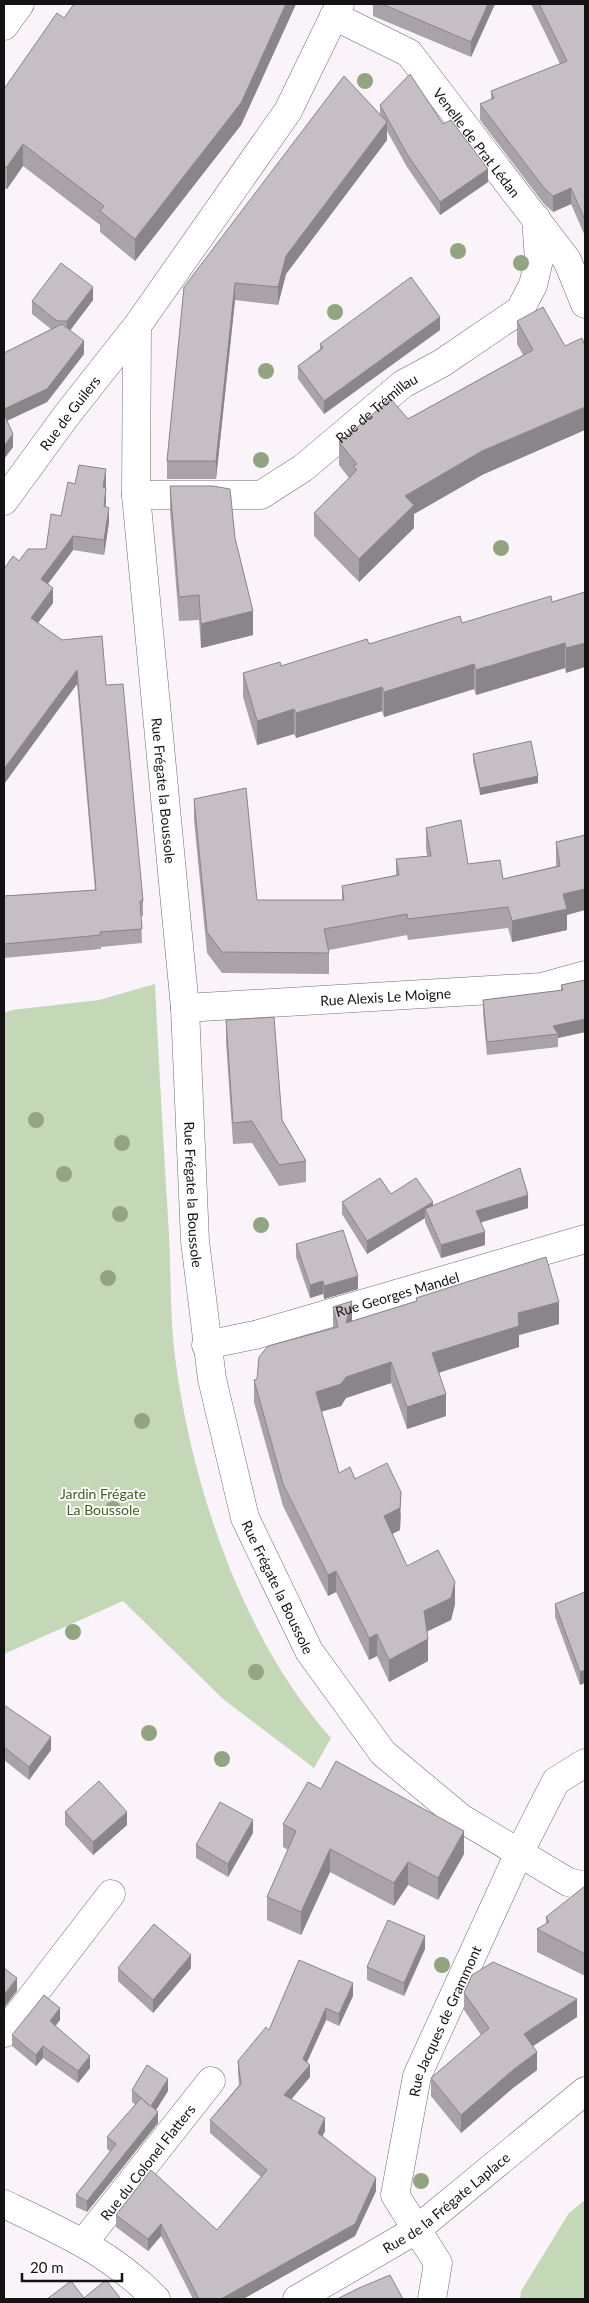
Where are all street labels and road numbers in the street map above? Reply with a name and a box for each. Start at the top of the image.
street label: Venelle de Prat Lédan [430,84,524,200]
street label: Rue de Trémillau [332,369,420,446]
street label: Rue de Guilers [36,372,103,453]
street label: Rue Frégate la Boussole [149,717,180,864]
street label: Rue Alexis Le Moigne [320,984,452,1009]
street label: Rue Frégate la Boussole [181,1121,207,1268]
street label: Rue Georges Mandel [333,1268,461,1320]
street label: Rue Frégate la Boussole [239,1517,318,1657]
street label: Rue Jacques de Grammont [405,1943,484,2098]
street label: Rue du Colonel Flatters [96,2100,198,2223]
street label: Rue de la Frégate Laplace [379,2148,513,2256]

